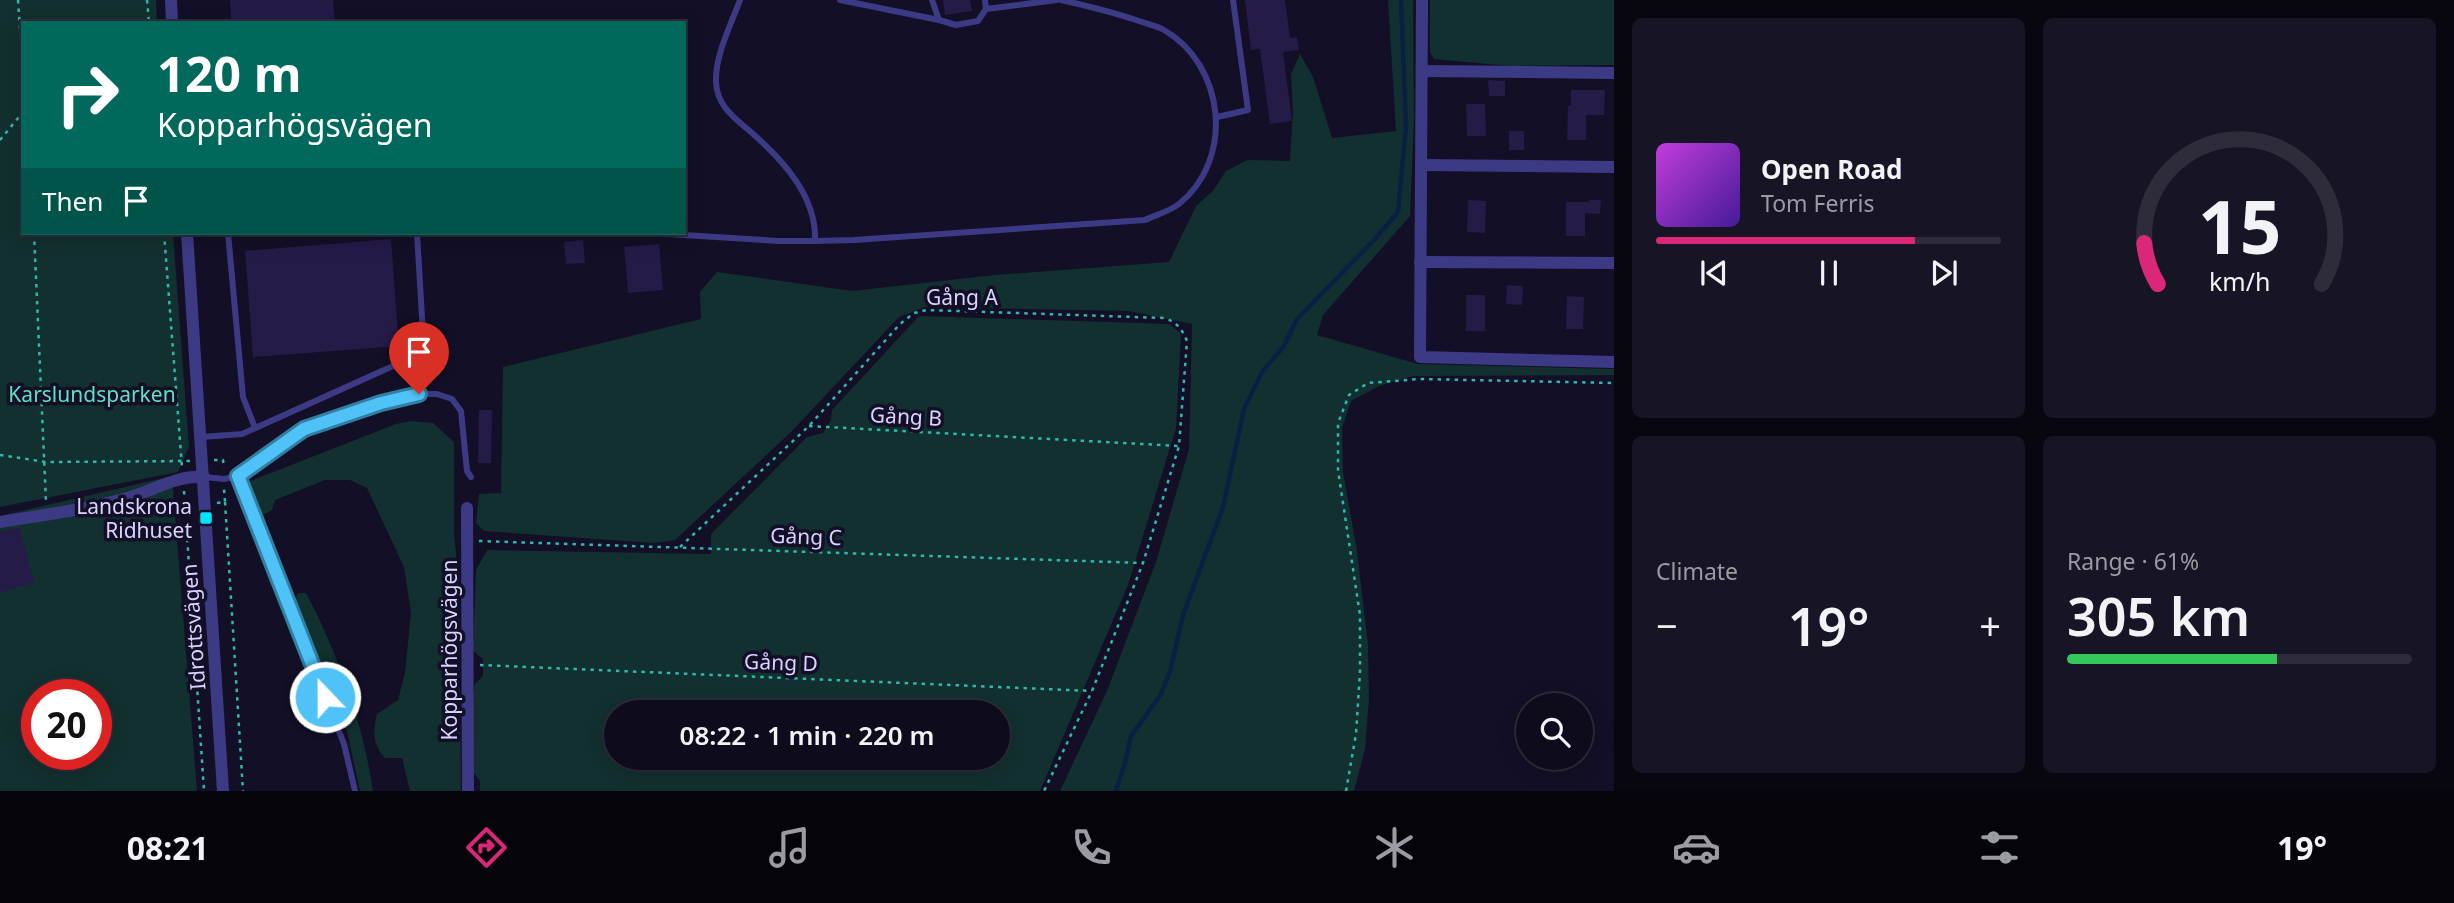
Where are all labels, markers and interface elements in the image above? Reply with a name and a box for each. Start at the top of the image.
text: 120 m [157,40,302,106]
icon: right [42,49,133,140]
text: Kopparhögsvägen [157,103,433,146]
text: Open Road [1761,151,1903,187]
text: 15 [2198,176,2281,275]
icon: arrive [117,182,155,220]
text: Then [42,183,103,219]
text: Tom Ferris [1761,187,1874,219]
icon: previous [1695,254,1733,292]
icon: pause [1810,254,1848,292]
icon: next [1925,254,1963,292]
text: km/h [2209,264,2270,298]
street label: Gång A [926,283,998,311]
pin [389,322,449,394]
icon: arrive [400,333,438,371]
park label: Karslundsparken [8,380,176,408]
street label: Gång B [869,400,943,432]
place label: Landskrona Ridhuset [76,492,192,544]
marker: Landskrona Ridhuset [198,510,214,526]
street label: Gång C [770,521,842,551]
text: Range · 61% [2067,545,2199,577]
text: Climate [1656,555,1738,587]
street label: Kopparhögsvägen [435,560,463,740]
street label: Idrottsvägen [175,563,211,691]
text: 305 km [2067,580,2250,651]
text: 19° [1788,590,1869,661]
text: − [1656,599,1678,651]
text: + [1979,599,2001,651]
street label: Gång D [744,647,818,677]
position arrow [288,660,362,734]
speed limit sign: 20 [21,679,112,770]
map controls [1516,693,1593,770]
button: search [1516,693,1593,770]
text: 08:22 · 1 min · 220 m [680,717,934,753]
icon: directions [462,823,511,872]
icon: music [765,823,814,872]
icon: phone [1067,823,1116,872]
icon: climate [1370,823,1419,872]
icon: car [1672,823,1721,872]
icon: filters [1975,823,2024,872]
text: 08:21 [127,826,209,869]
text: 19° [2277,826,2327,869]

